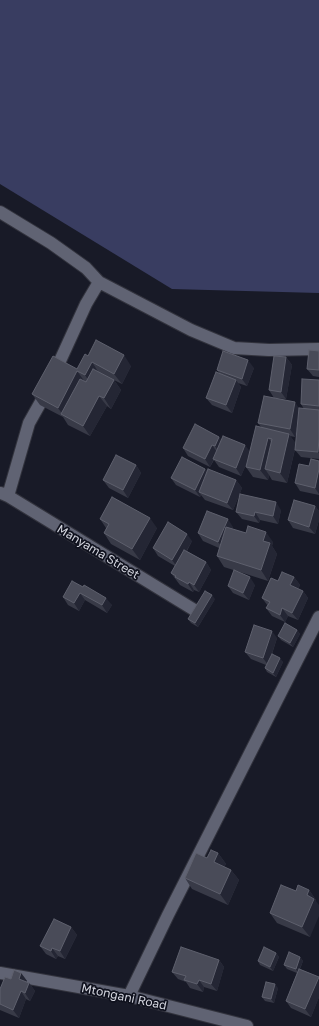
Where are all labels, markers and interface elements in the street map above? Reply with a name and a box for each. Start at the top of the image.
street label: Manyama Street [54,522,142,582]
street label: Mtongani Road [80,981,168,1013]

